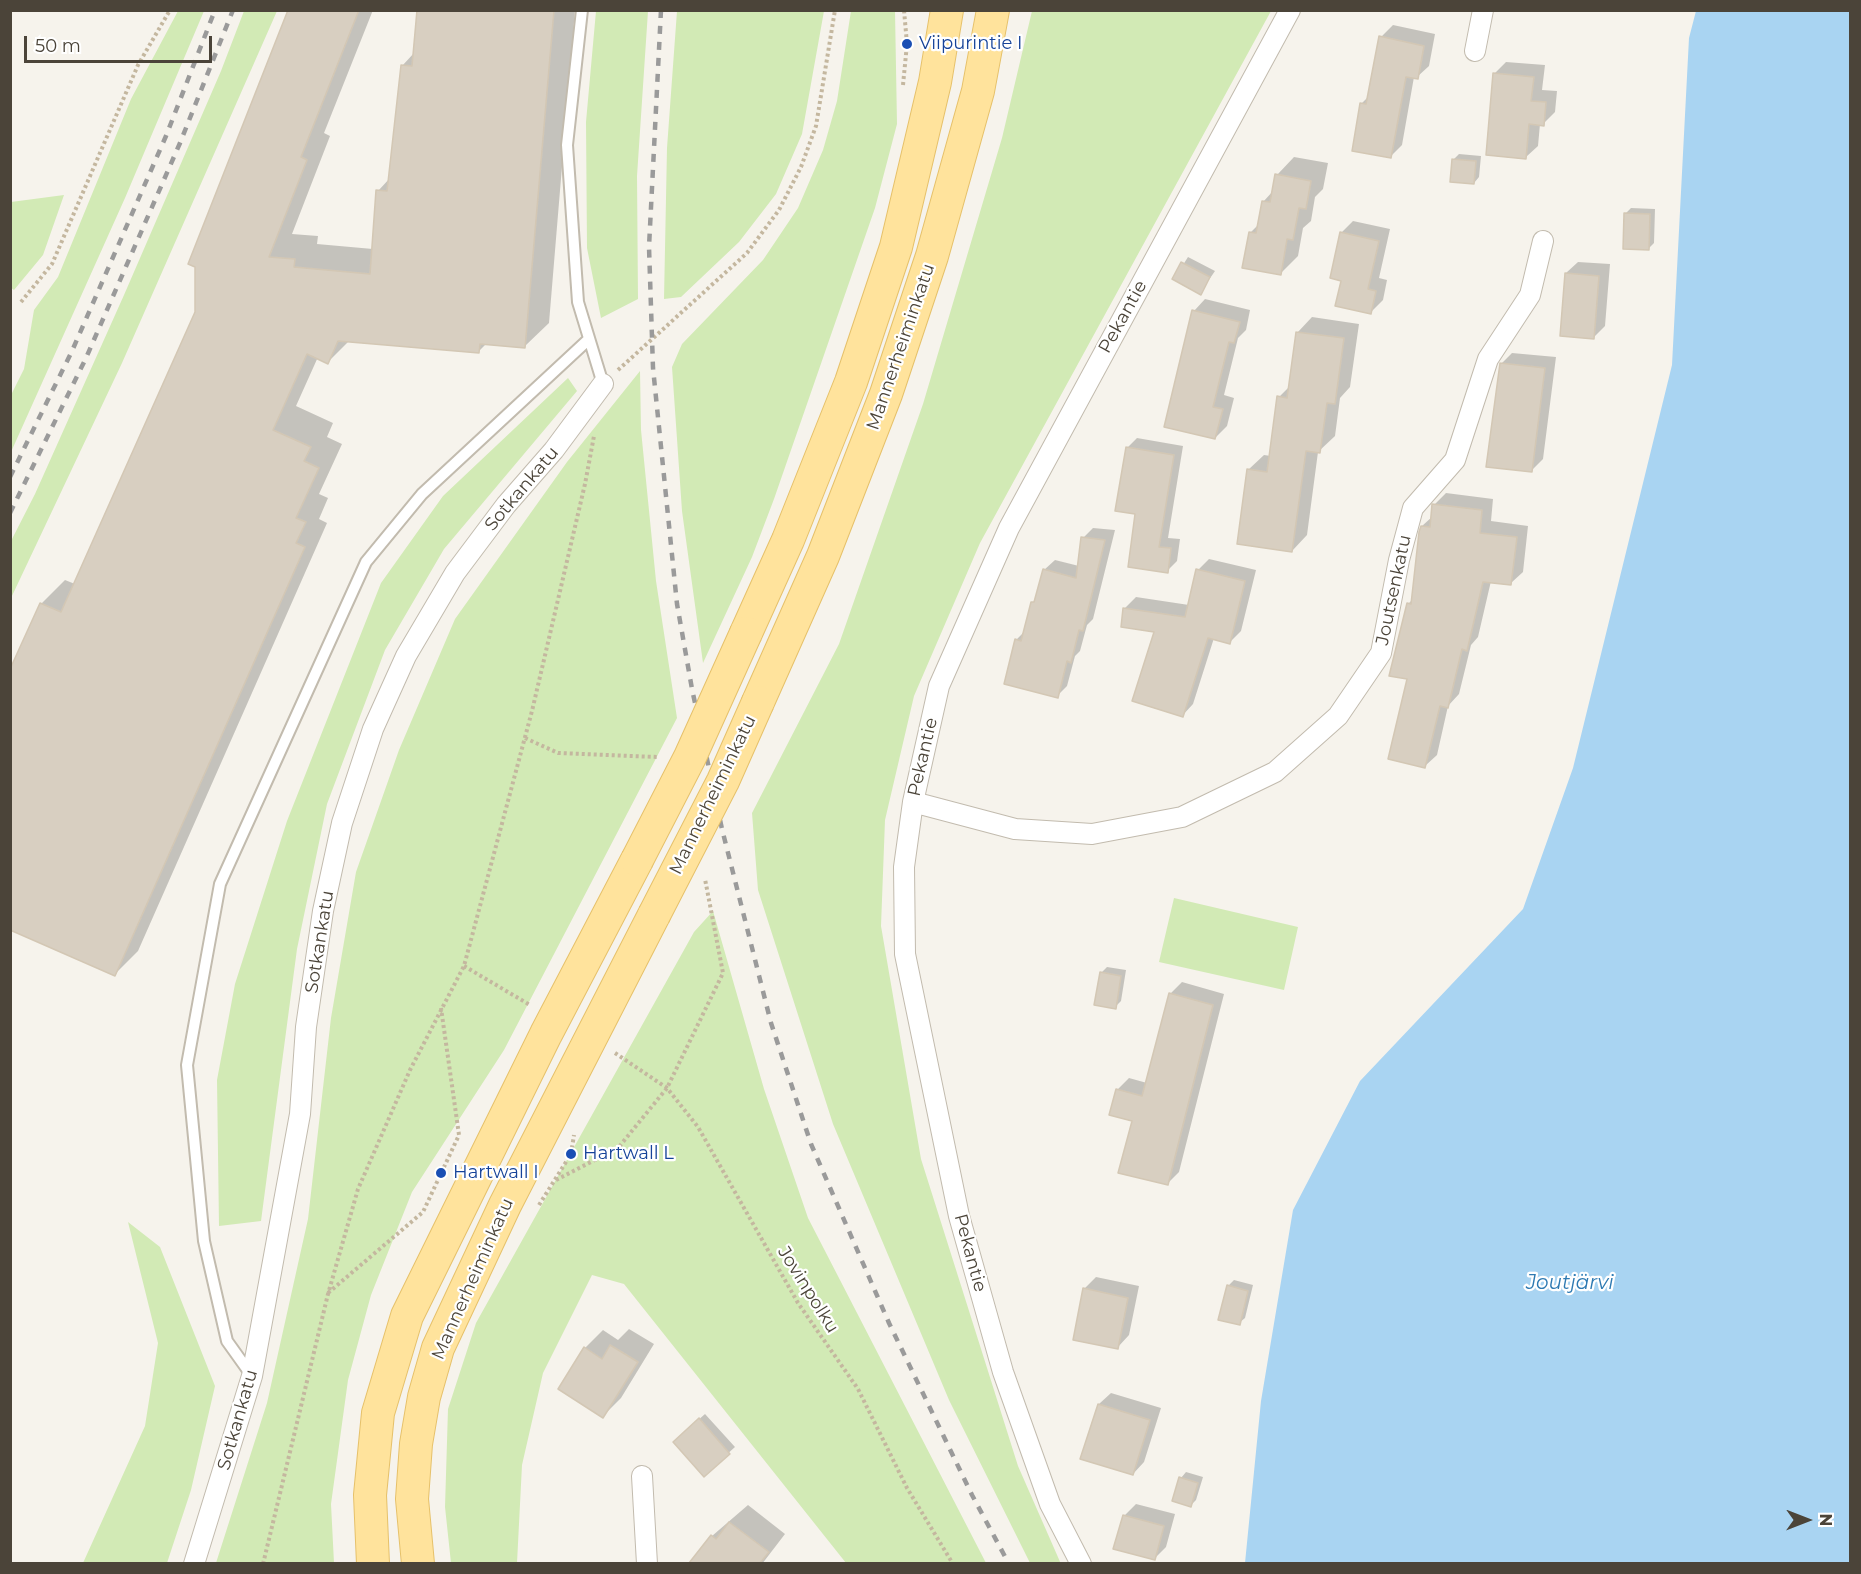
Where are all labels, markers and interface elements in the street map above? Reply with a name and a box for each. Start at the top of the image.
scale bar [27,24,214,62]
place label: Viipurintie I [919,33,1022,55]
text: 50 m [35,35,81,57]
marker: Viipurintie I [900,37,914,51]
street label: Mannerheiminkatu [862,261,940,433]
street label: Pekantie [1094,277,1152,357]
street label: Sotkankatu [480,442,564,536]
street label: Joutsenkatu [1372,533,1416,647]
street label: Mannerheiminkatu [665,712,761,878]
street label: Pekantie [903,716,943,798]
street label: Sotkankatu [301,889,339,995]
place label: Hartwall L [583,1143,674,1165]
marker: Hartwall L [564,1147,578,1161]
place label: Hartwall I [453,1162,539,1184]
marker: Hartwall I [434,1166,448,1180]
street label: Mannerheiminkatu [428,1195,518,1363]
street label: Pekantie [949,1212,991,1294]
street label: Jovinpolku [773,1243,843,1337]
water label: Joutjärvi [1526,1271,1614,1295]
street label: Sotkankatu [213,1367,263,1473]
north arrow [1777,1490,1837,1550]
text: N [1816,1514,1835,1526]

